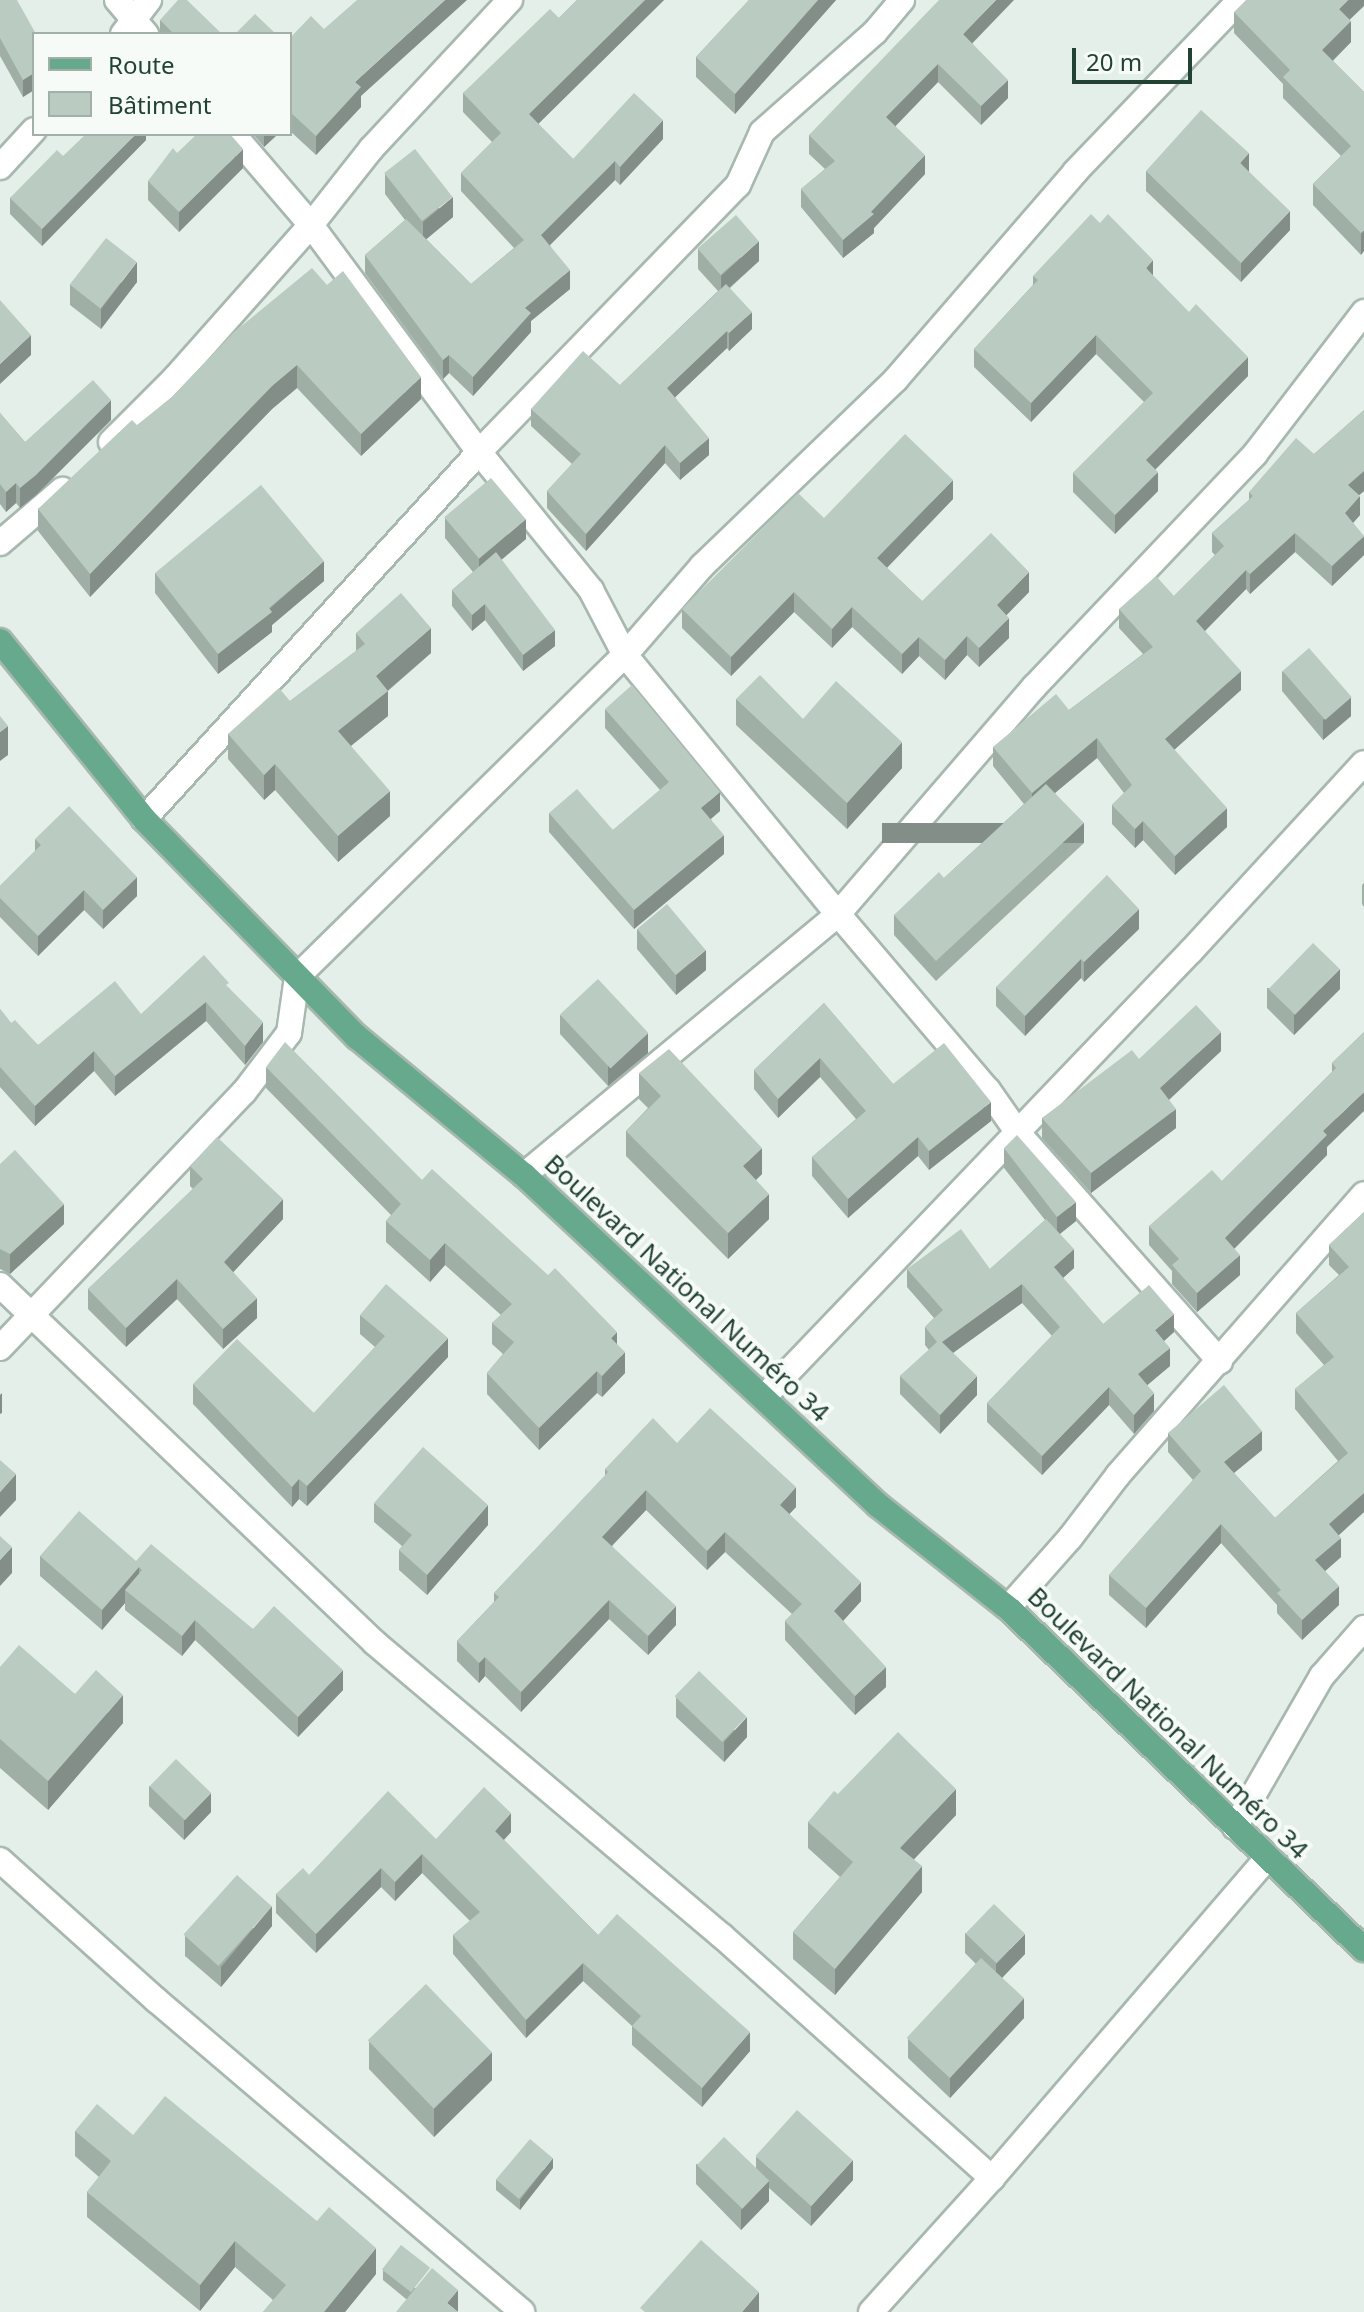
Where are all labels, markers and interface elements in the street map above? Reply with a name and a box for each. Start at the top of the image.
legend [32,32,292,136]
scale bar [1076,32,1196,82]
text: 20 m [1086,45,1142,78]
text: Route [108,48,174,81]
text: Bâtiment [108,88,211,121]
street label: Boulevard National Numéro 34 [538,1148,836,1428]
street label: Boulevard National Numéro 34 [1021,1581,1315,1865]

